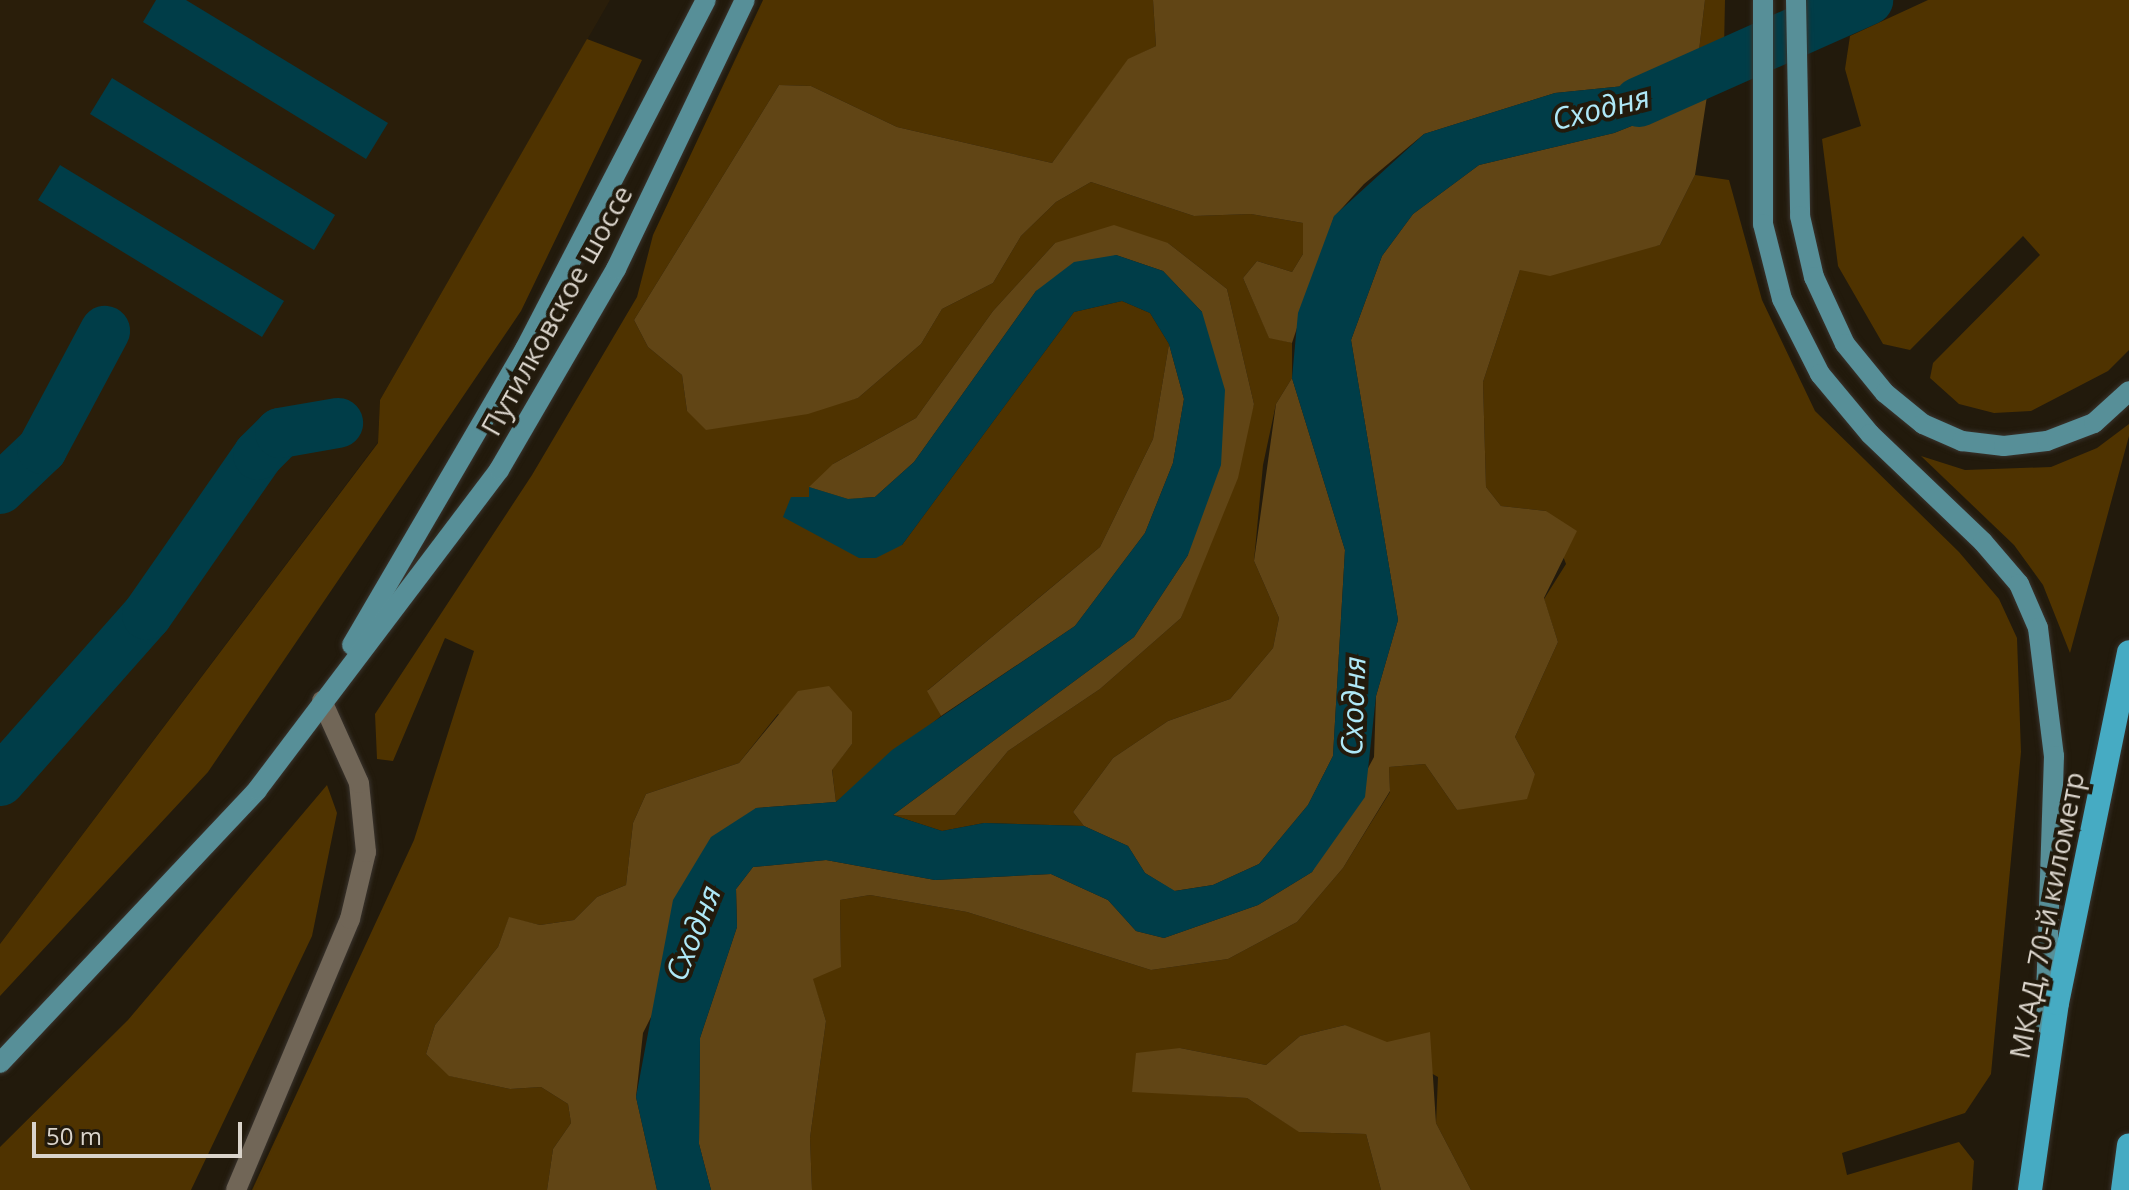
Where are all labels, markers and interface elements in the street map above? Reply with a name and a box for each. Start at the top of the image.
water label: Сходня [1548,78,1654,138]
street label: Путилковское шоссе [473,179,639,441]
water label: Сходня [1333,656,1373,756]
street label: МКАД, 70-й километр [2002,769,2090,1061]
water label: Сходня [658,880,728,986]
scale bar [36,1106,246,1156]
text: 50 m [46,1119,102,1152]

